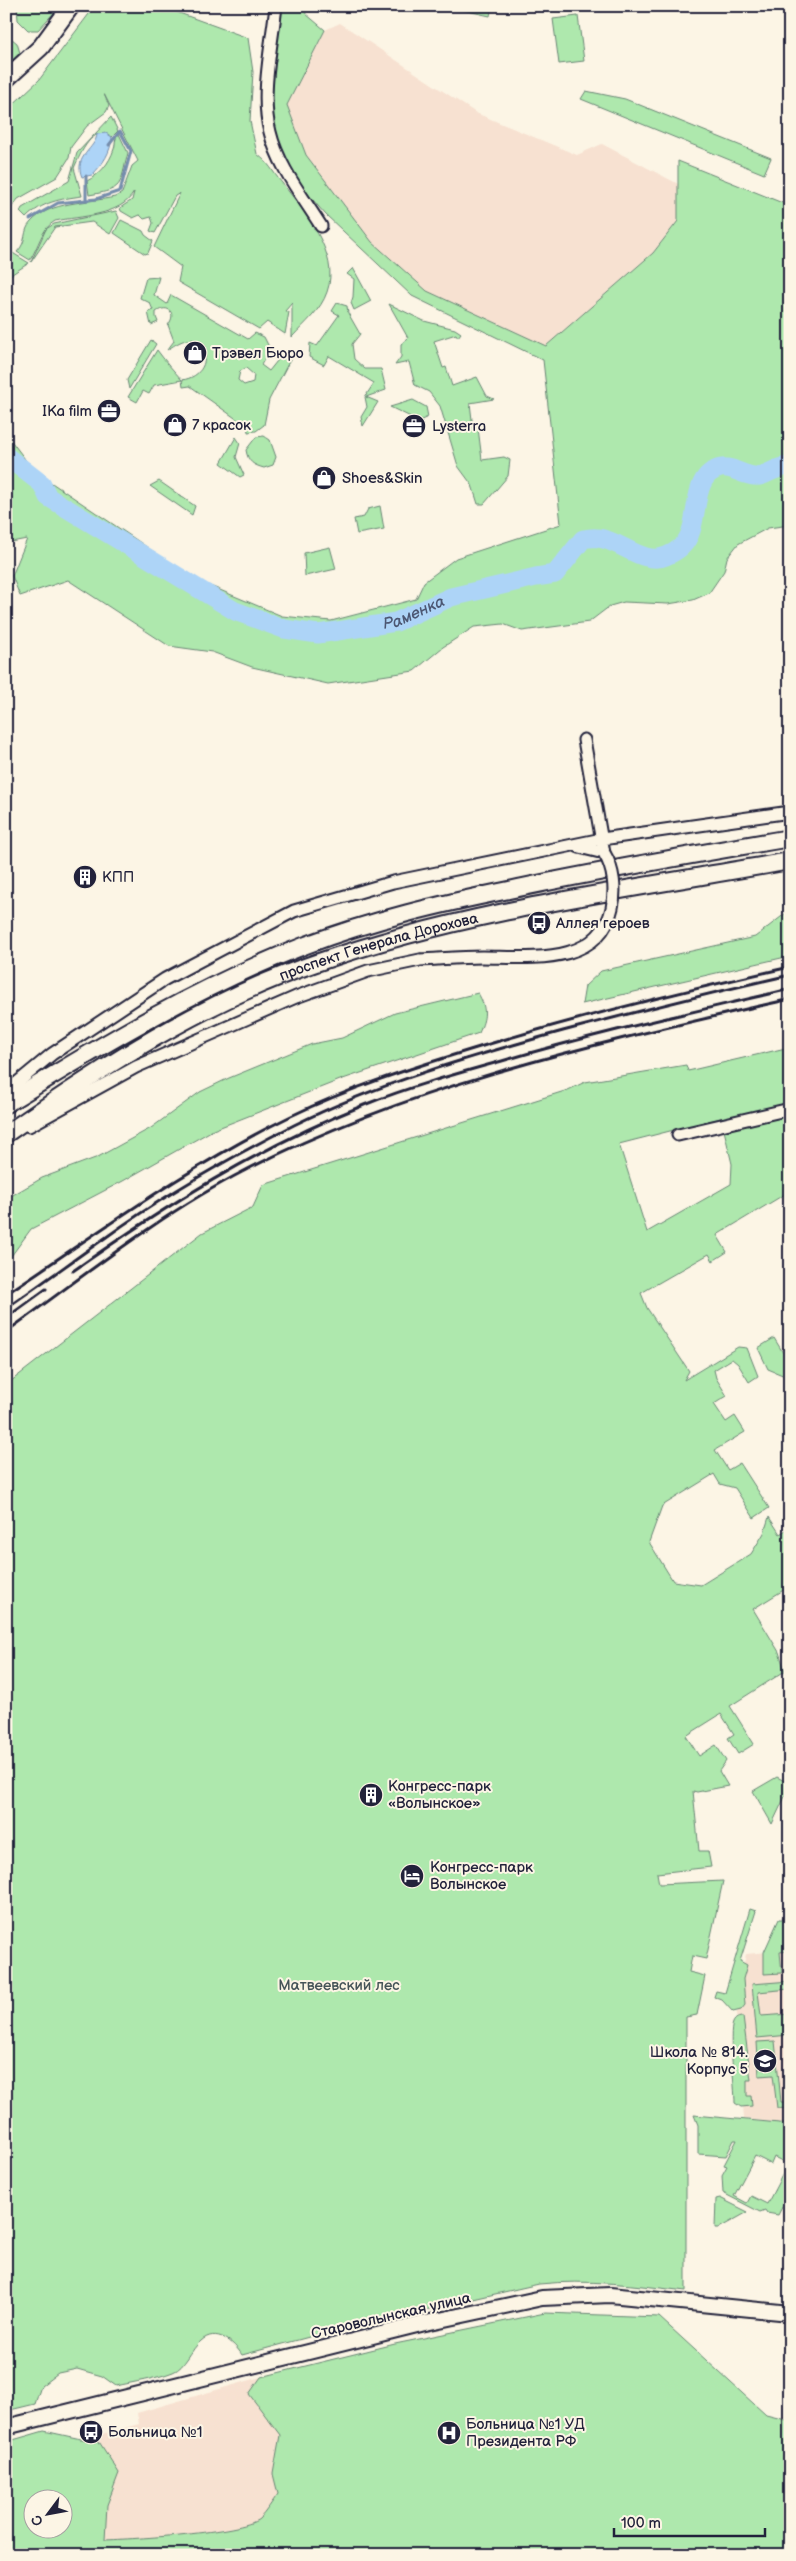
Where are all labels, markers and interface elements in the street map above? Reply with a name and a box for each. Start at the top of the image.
shop icon: Трэвел Бюро [182,340,208,366]
place label: Трэвел Бюро [212,344,304,363]
office icon: IKa film [96,398,122,424]
place label: IKa film [42,402,92,421]
shop icon: 7 красок [162,412,188,438]
office icon: Lysterra [401,413,427,439]
place label: 7 красок [192,416,251,435]
place label: Lysterra [432,417,486,436]
shop icon: Shoes&Skin [311,465,337,491]
place label: Shoes&Skin [342,469,423,488]
water label: Раменка [381,592,448,633]
building icon: КПП [72,864,98,890]
place label: КПП [102,868,134,887]
street label: проспект Генерала Дорохова [276,908,480,985]
bus stop icon: Аллея героев [526,910,552,936]
place label: Аллея героев [555,914,650,933]
place label: Конгресс-парк «Волынское» [388,1777,491,1813]
building icon: Конгресс-парк «Волынское» [358,1782,384,1808]
place label: Конгресс-парк Волынское [430,1858,533,1894]
hotel icon: Конгресс-парк Волынское [399,1863,425,1889]
park label: Матвеевский лес [278,1976,400,1995]
place label: Школа № 814. Корпус 5 [650,2043,748,2079]
school or university icon: Школа № 814. Корпус 5 [752,2048,778,2074]
street label: Староволынская улица [309,2288,473,2344]
place label: Больница №1 УД Президента РФ [466,2415,585,2451]
bus stop icon: Больница №1 [78,2419,104,2445]
hospital icon: Больница №1 УД Президента РФ [436,2420,462,2446]
place label: Больница №1 [108,2423,203,2442]
north arrow [22,2488,72,2538]
scale bar [614,2506,765,2538]
text: С [27,2512,47,2529]
text: 100 m [621,2514,661,2533]

